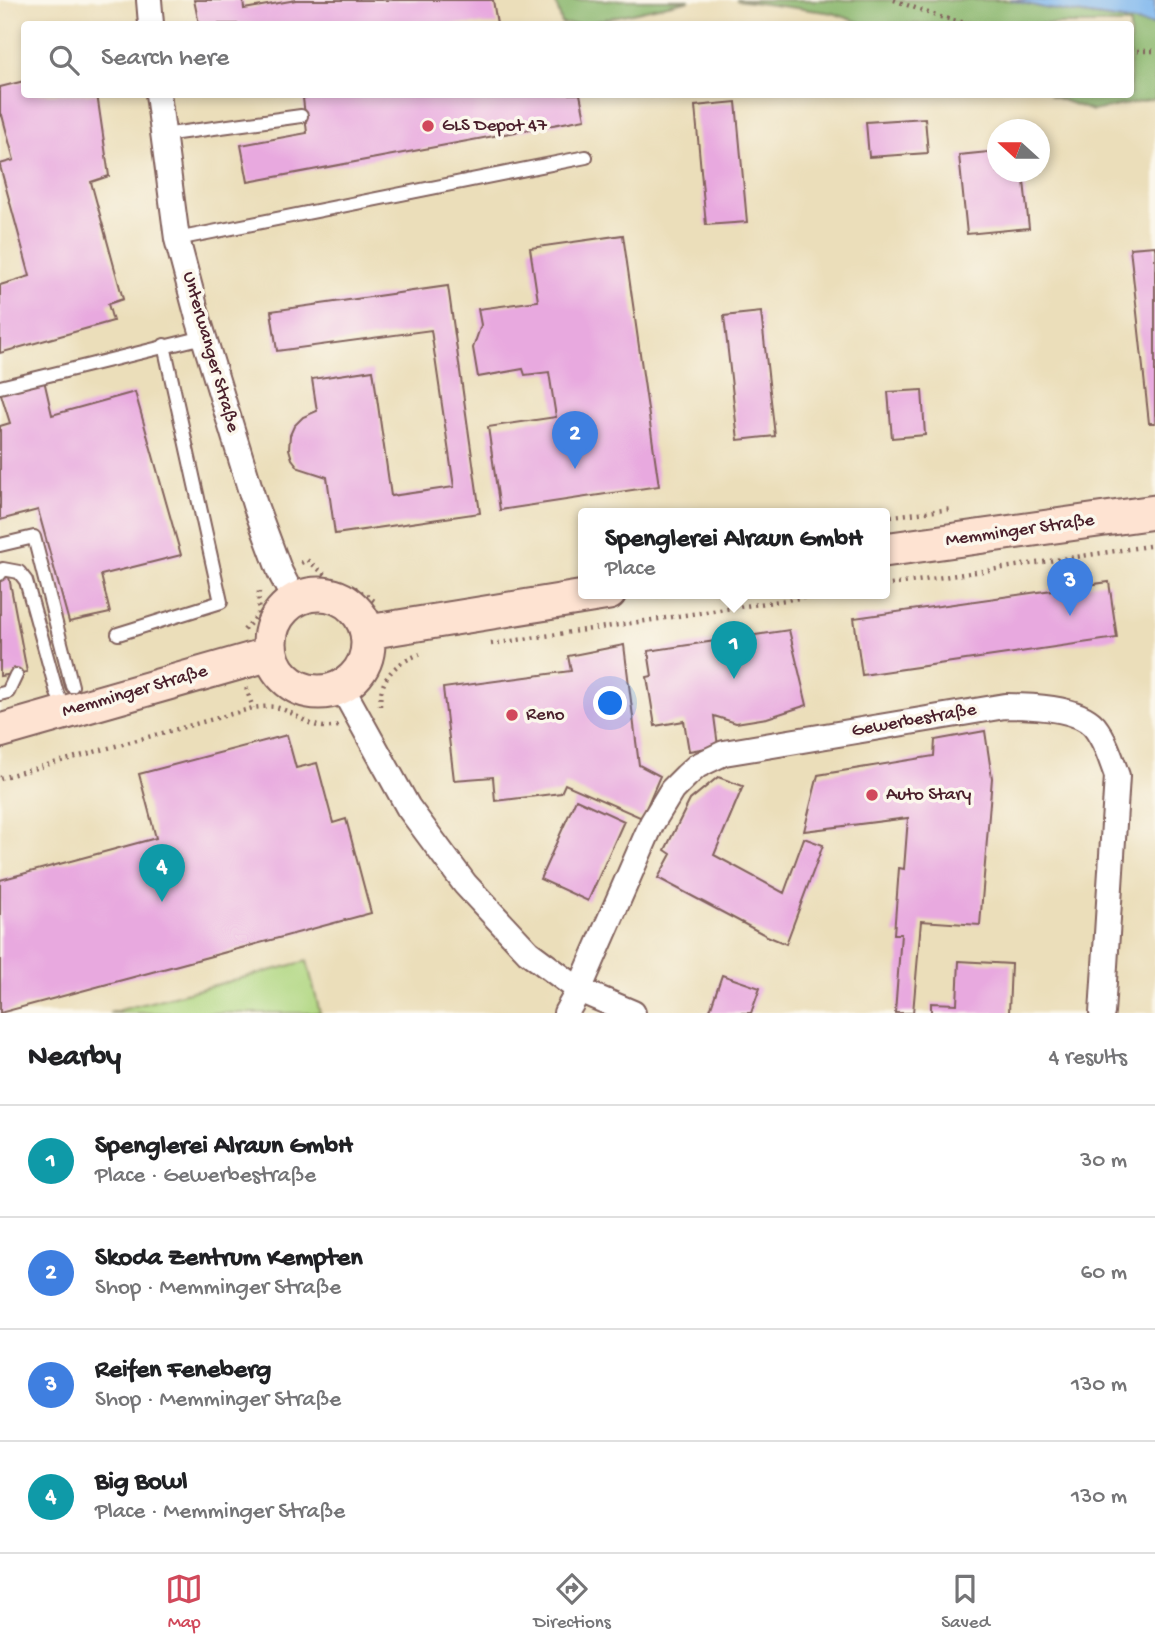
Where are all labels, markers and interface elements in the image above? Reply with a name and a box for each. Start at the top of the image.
search box [21,21,1134,98]
icon: search [45,41,83,79]
text: Search here [101,44,229,75]
place label: GLS Depot 47 [442,115,548,138]
marker: GLS Depot 47 [420,118,436,134]
north arrow [987,119,1050,182]
street label: Unterwanger Straße [176,269,244,435]
pin: 2 [552,411,598,469]
popup [578,508,890,599]
street label: Memminger Straße [944,509,1096,553]
text: Spenglerei Alraun GmbH [605,525,863,556]
text: Place [605,556,655,583]
pin: 3 [1047,558,1093,616]
pin: 1 [711,621,757,679]
street label: Memminger Straße [60,660,211,724]
your location [593,686,627,720]
street label: Gewerbestraße [850,699,978,743]
place label: Reno [526,704,565,727]
marker: Reno [504,707,520,723]
place label: Auto Stary [886,784,972,807]
marker: Auto Stary [864,787,880,803]
pin: 4 [139,844,185,902]
text: Nearby [28,1041,121,1076]
text: 4 results [1048,1045,1127,1072]
text: Spenglerei Alraun GmbH [95,1132,353,1163]
text: 1 [46,1148,56,1175]
text: 30 m [1080,1148,1127,1175]
text: Place · Gewerbestraße [95,1163,316,1190]
text: Skoda Zentrum Kempten [95,1244,363,1275]
text: 2 [45,1260,57,1287]
text: 60 m [1081,1260,1127,1287]
text: Shop · Memminger Straße [95,1275,341,1302]
text: Reifen Feneberg [95,1356,271,1387]
text: 3 [45,1372,57,1399]
text: 130 m [1071,1372,1127,1399]
text: Shop · Memminger Straße [95,1387,341,1414]
text: Big Bowl [95,1468,188,1499]
text: 4 [46,1484,56,1511]
text: 130 m [1071,1484,1127,1511]
text: Place · Memminger Straße [95,1499,345,1526]
tab: Map [165,1570,203,1635]
tab: Directions [534,1570,611,1635]
tab: Saved [941,1570,990,1635]

